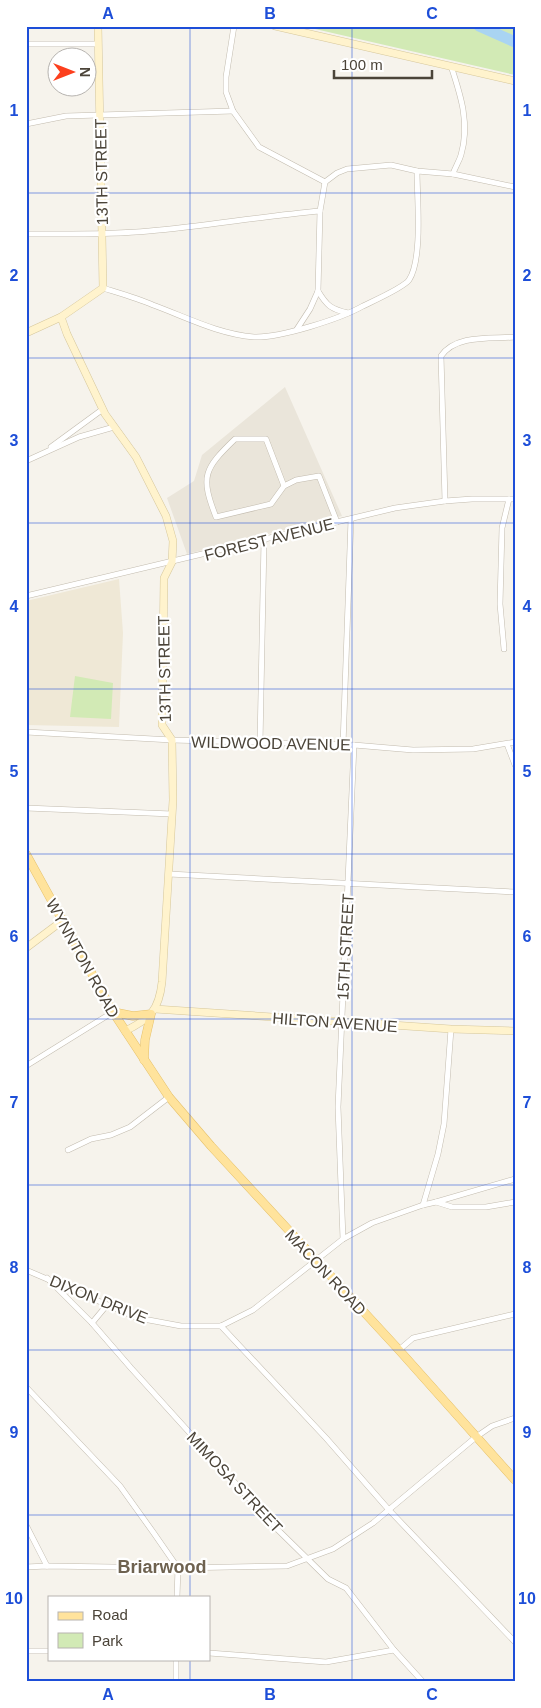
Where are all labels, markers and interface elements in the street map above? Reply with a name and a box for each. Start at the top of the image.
text: A [102,5,114,22]
text: B [264,5,276,22]
text: C [426,5,438,22]
north arrow [48,48,98,98]
scale bar [334,48,431,80]
text: 100 m [341,56,383,73]
text: N [77,67,93,77]
text: 1 [10,102,19,119]
text: 1 [523,102,532,119]
street label: 13TH STREET [92,118,111,225]
text: 2 [10,267,19,284]
text: 2 [523,267,532,284]
text: 3 [10,432,19,449]
text: 3 [523,432,532,449]
street label: FOREST AVENUE [203,515,336,564]
text: 4 [10,598,19,615]
text: 4 [523,598,532,615]
street label: 13TH STREET [155,615,174,722]
street label: WILDWOOD AVENUE [191,734,351,753]
text: 5 [10,763,19,780]
text: 5 [523,763,532,780]
street label: 15TH STREET [334,893,357,1001]
street label: WYNNTON ROAD [43,896,122,1021]
text: 6 [10,928,19,945]
text: 6 [523,928,532,945]
street label: HILTON AVENUE [272,1010,398,1035]
text: 7 [10,1094,19,1111]
text: 7 [523,1094,532,1111]
street label: MACON ROAD [282,1226,369,1318]
text: 8 [10,1259,19,1276]
text: 8 [523,1259,532,1276]
street label: DIXON DRIVE [47,1272,150,1327]
text: 9 [10,1424,19,1441]
text: 9 [523,1424,532,1441]
street label: MIMOSA STREET [184,1428,286,1536]
district label: Briarwood [117,1557,207,1577]
text: 10 [5,1590,23,1607]
text: 10 [518,1590,536,1607]
legend [48,1596,210,1660]
text: Road [92,1606,128,1623]
text: Park [92,1632,123,1649]
text: A [102,1686,114,1703]
text: B [264,1686,276,1703]
text: C [426,1686,438,1703]

